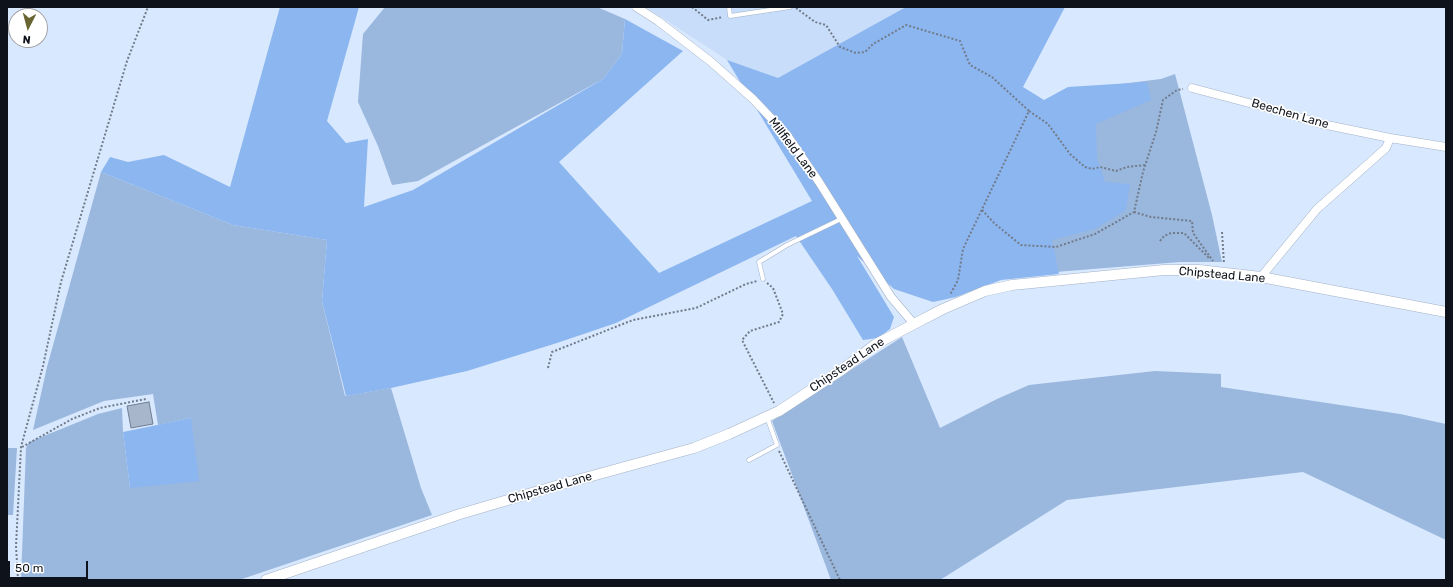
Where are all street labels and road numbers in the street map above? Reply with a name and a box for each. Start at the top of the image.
street label: Beechen Lane [1250,96,1330,132]
street label: Millfield Lane [766,115,820,181]
street label: Chipstead Lane [1178,264,1266,286]
street label: Chipstead Lane [807,335,887,395]
street label: Chipstead Lane [506,469,594,507]

